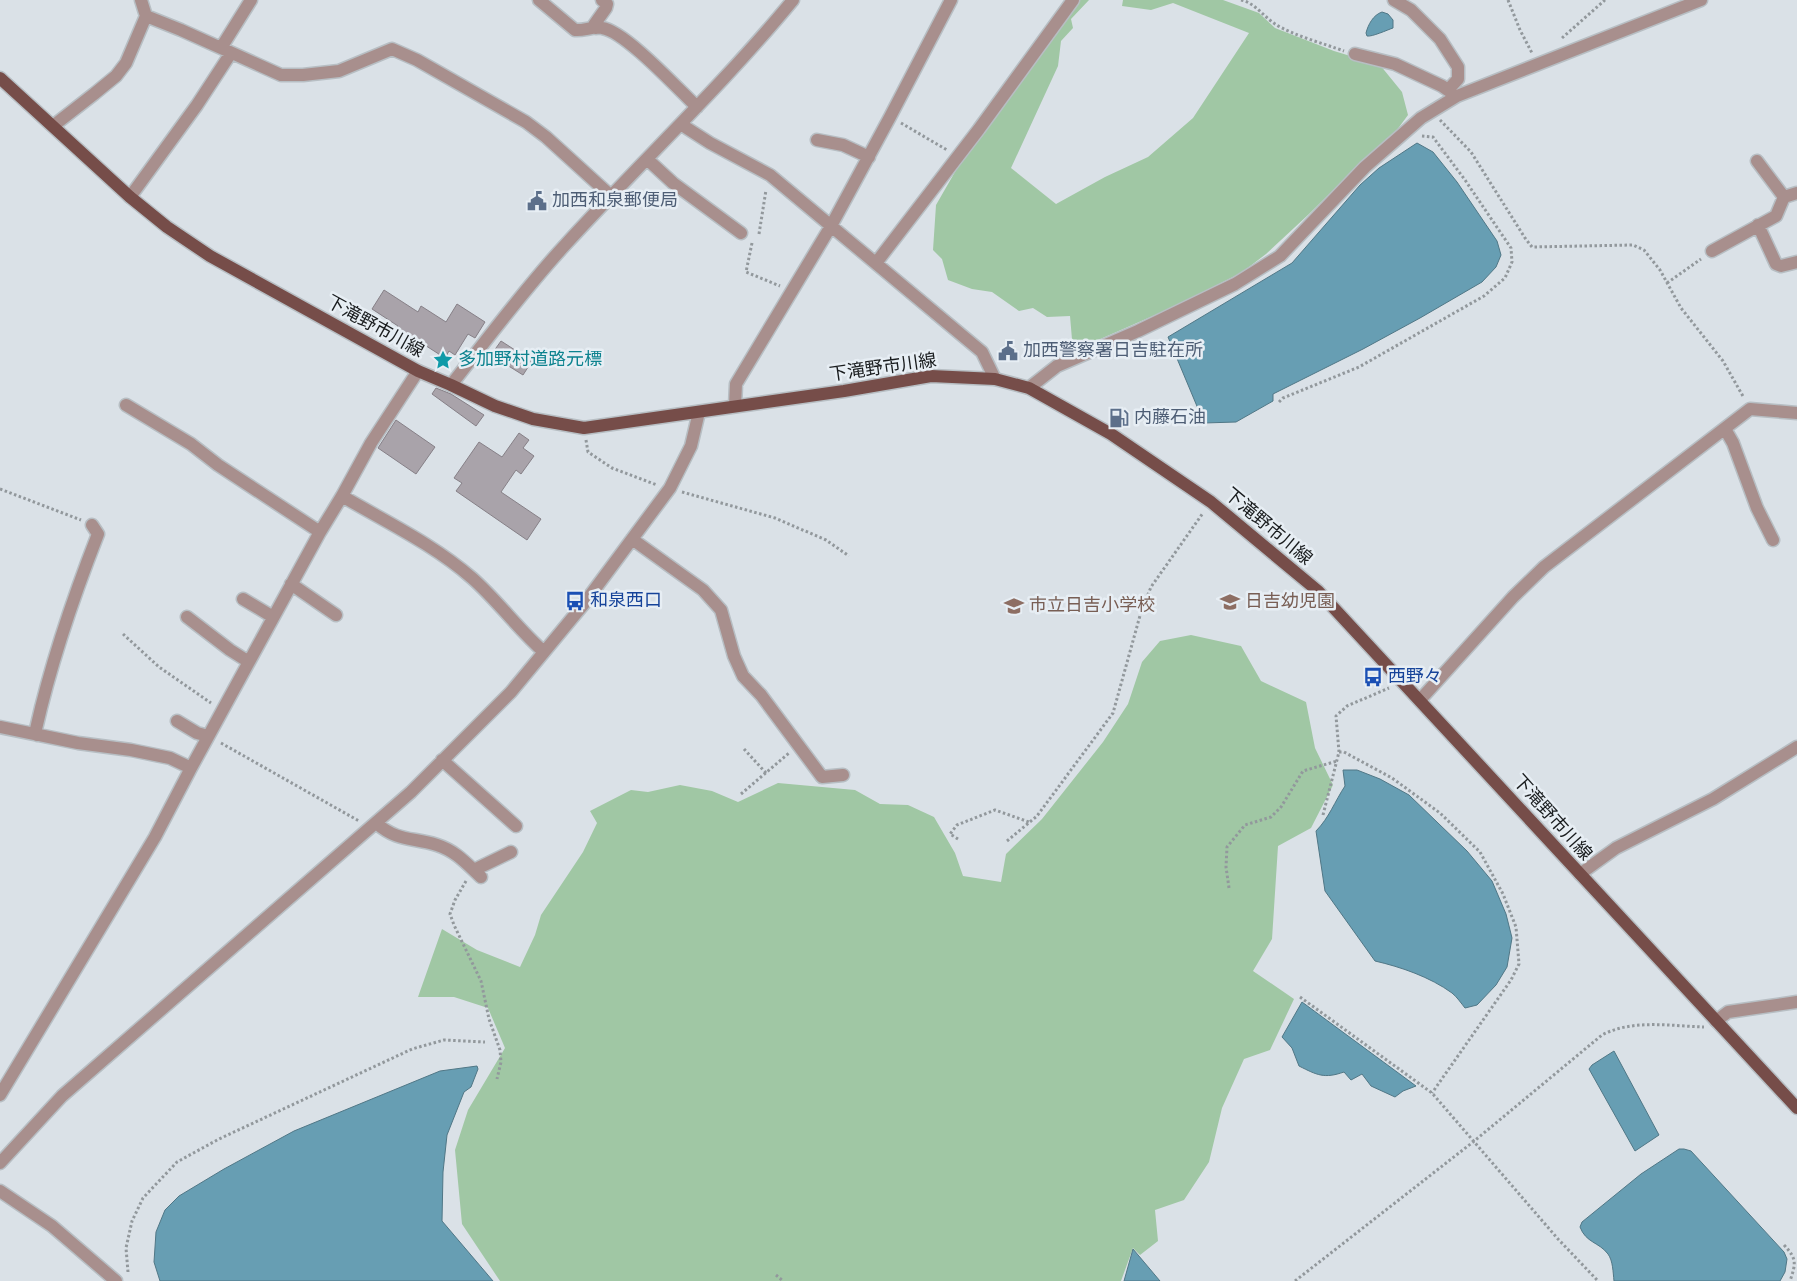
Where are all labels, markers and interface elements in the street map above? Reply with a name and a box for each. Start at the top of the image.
public building icon: 加西和泉郵便局 [526,190,548,212]
place label: 加西和泉郵便局 [552,190,678,210]
street label: 下滝野市川線 [323,291,428,361]
public building icon: 加西警察署日吉駐在所 [997,340,1019,362]
place label: 加西警察署日吉駐在所 [1023,340,1203,360]
place icon: 多加野村道路元標 [432,349,454,371]
place label: 多加野村道路元標 [458,349,602,369]
street label: 下滝野市川線 [828,350,938,384]
fuel station icon: 内藤石油 [1108,407,1130,429]
place label: 内藤石油 [1134,408,1206,427]
street label: 下滝野市川線 [1221,484,1316,569]
bus stop icon: 和泉西口 [564,590,586,612]
place label: 和泉西口 [590,590,662,610]
school or university icon: 日吉幼児園 [1219,591,1241,613]
place label: 日吉幼児園 [1245,592,1335,611]
school or university icon: 市立日吉小学校 [1003,595,1025,617]
place label: 市立日吉小学校 [1029,595,1155,615]
bus stop icon: 西野々 [1362,666,1384,688]
place label: 西野々 [1388,667,1442,686]
street label: 下滝野市川線 [1509,771,1596,864]

